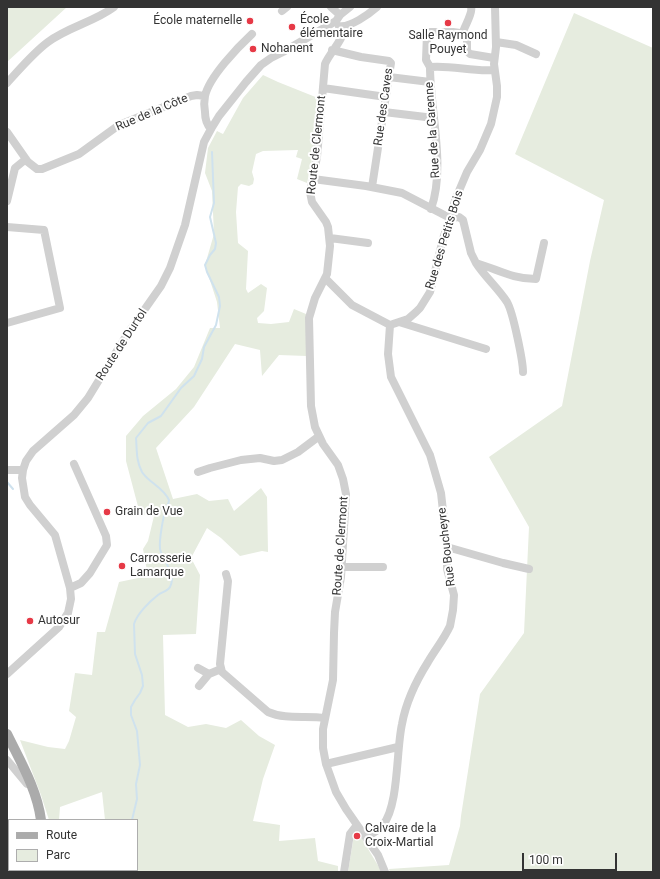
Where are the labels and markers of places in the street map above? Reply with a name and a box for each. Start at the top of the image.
place label: École élémentaire [300,13,363,41]
place label: École maternelle [153,14,242,28]
marker: École maternelle [245,16,255,26]
marker: Salle Raymond Pouyet [443,18,453,28]
marker: École élémentaire [287,22,297,32]
place label: Salle Raymond Pouyet [408,29,488,57]
place label: Nohanent [261,42,313,56]
marker: Nohanent [248,44,258,54]
place label: Grain de Vue [115,505,183,519]
marker: Grain de Vue [102,507,112,517]
place label: Carrosserie Lamarque [130,552,191,580]
marker: Carrosserie Lamarque [117,561,127,571]
place label: Autosur [38,614,80,628]
marker: Autosur [25,616,35,626]
place label: Calvaire de la Croix-Martial [365,822,436,850]
marker: Calvaire de la Croix-Martial [352,831,362,841]

